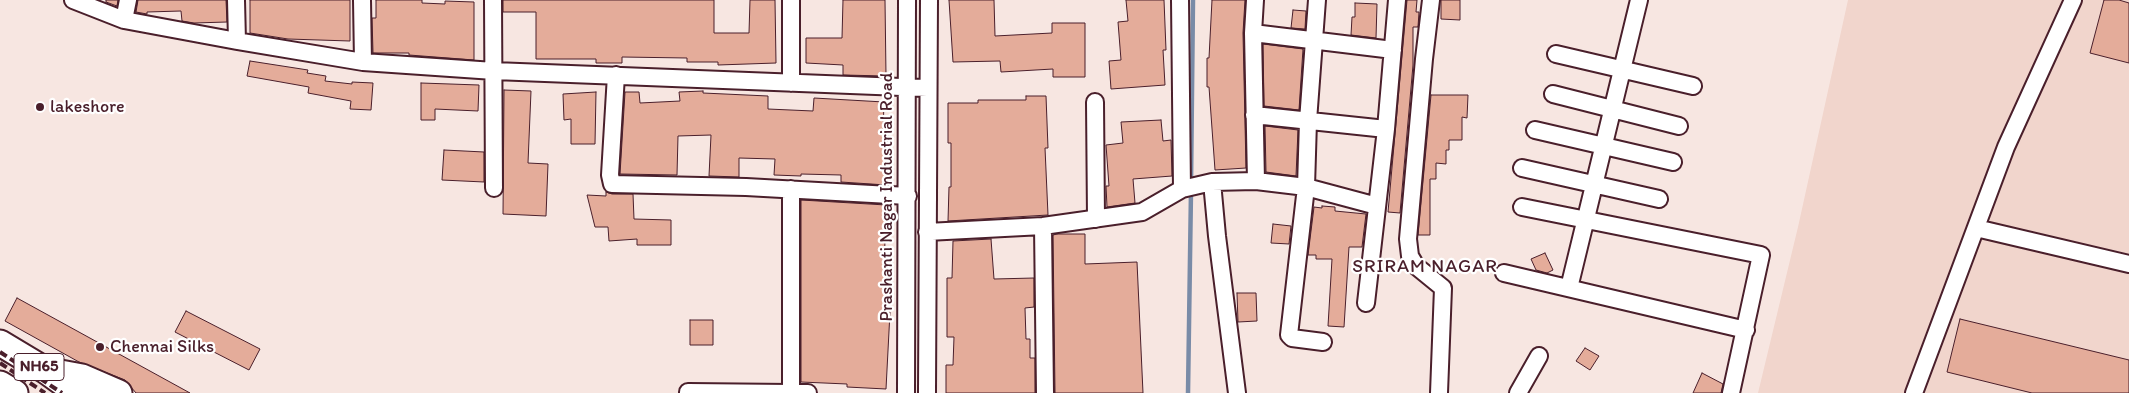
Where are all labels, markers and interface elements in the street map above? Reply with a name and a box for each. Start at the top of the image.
street label: Prashanti Nagar Industrial Road [876,72,898,322]
place label: lakeshore [50,96,125,118]
marker: lakeshore [34,101,46,113]
district label: SRIRAM NAGAR [1350,256,1500,278]
place label: Chennai Silks [110,336,214,358]
marker: Chennai Silks [94,341,106,353]
road number: NH65 [14,354,64,381]

